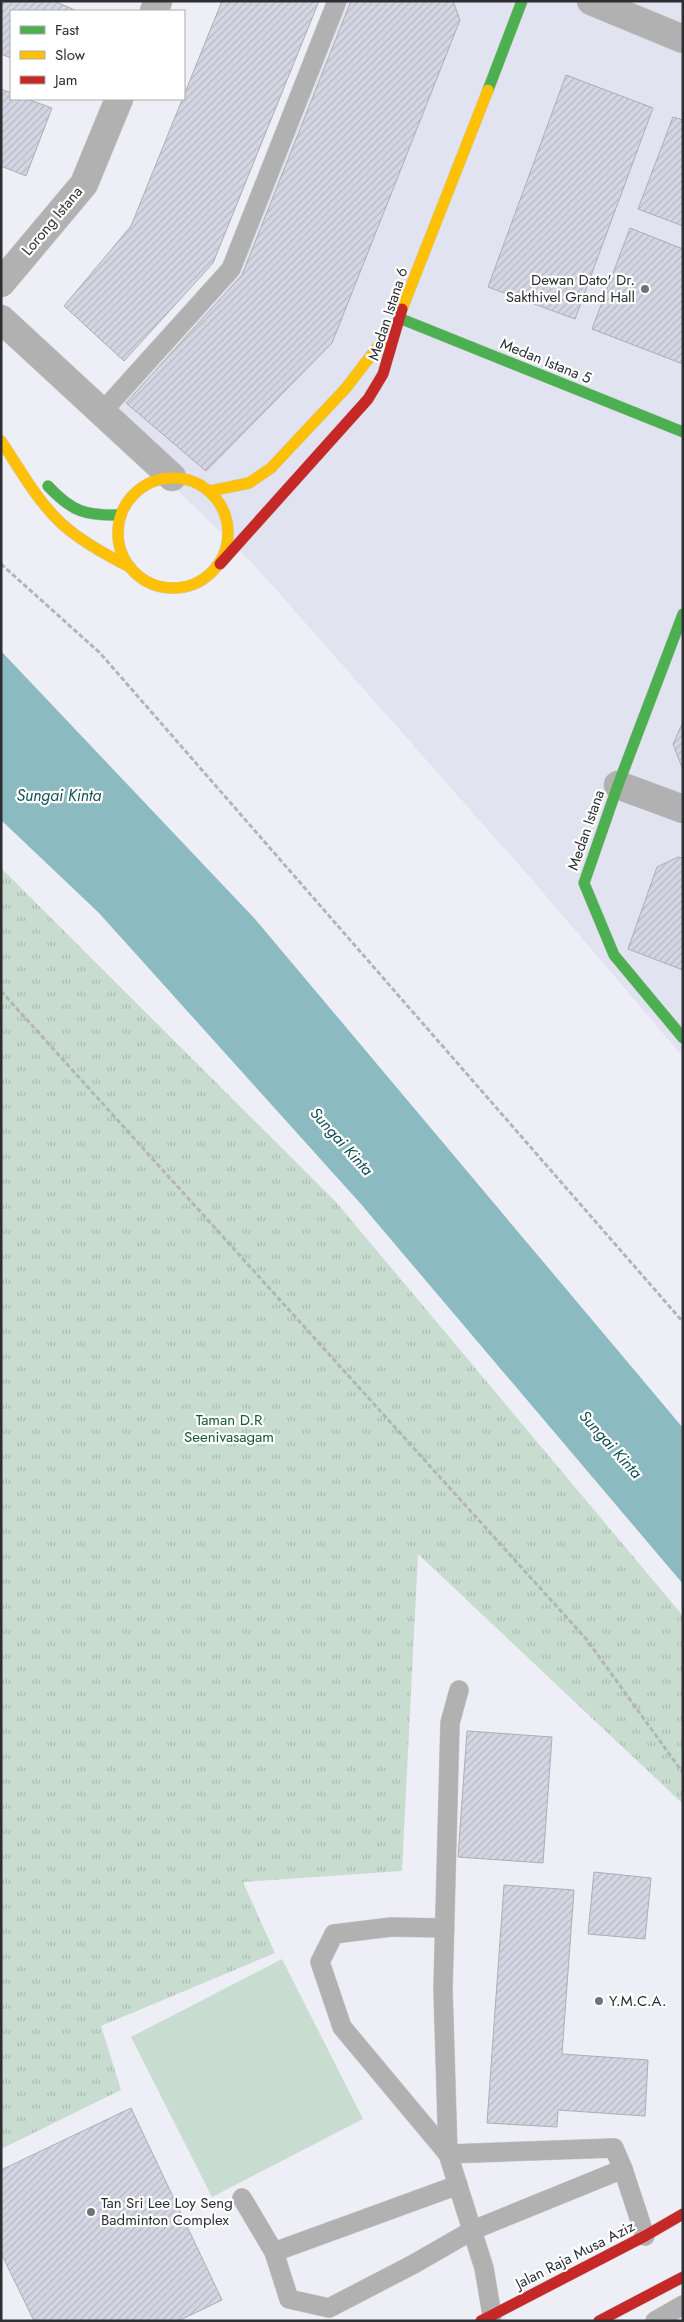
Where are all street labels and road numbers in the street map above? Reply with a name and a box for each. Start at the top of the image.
street label: Lorong Istana [16,182,88,260]
street label: Medan Istana 6 [363,265,413,363]
street label: Medan Istana 5 [497,333,595,389]
street label: Medan Istana [562,787,610,873]
street label: Jalan Raja Musa Aziz [510,2215,638,2295]

